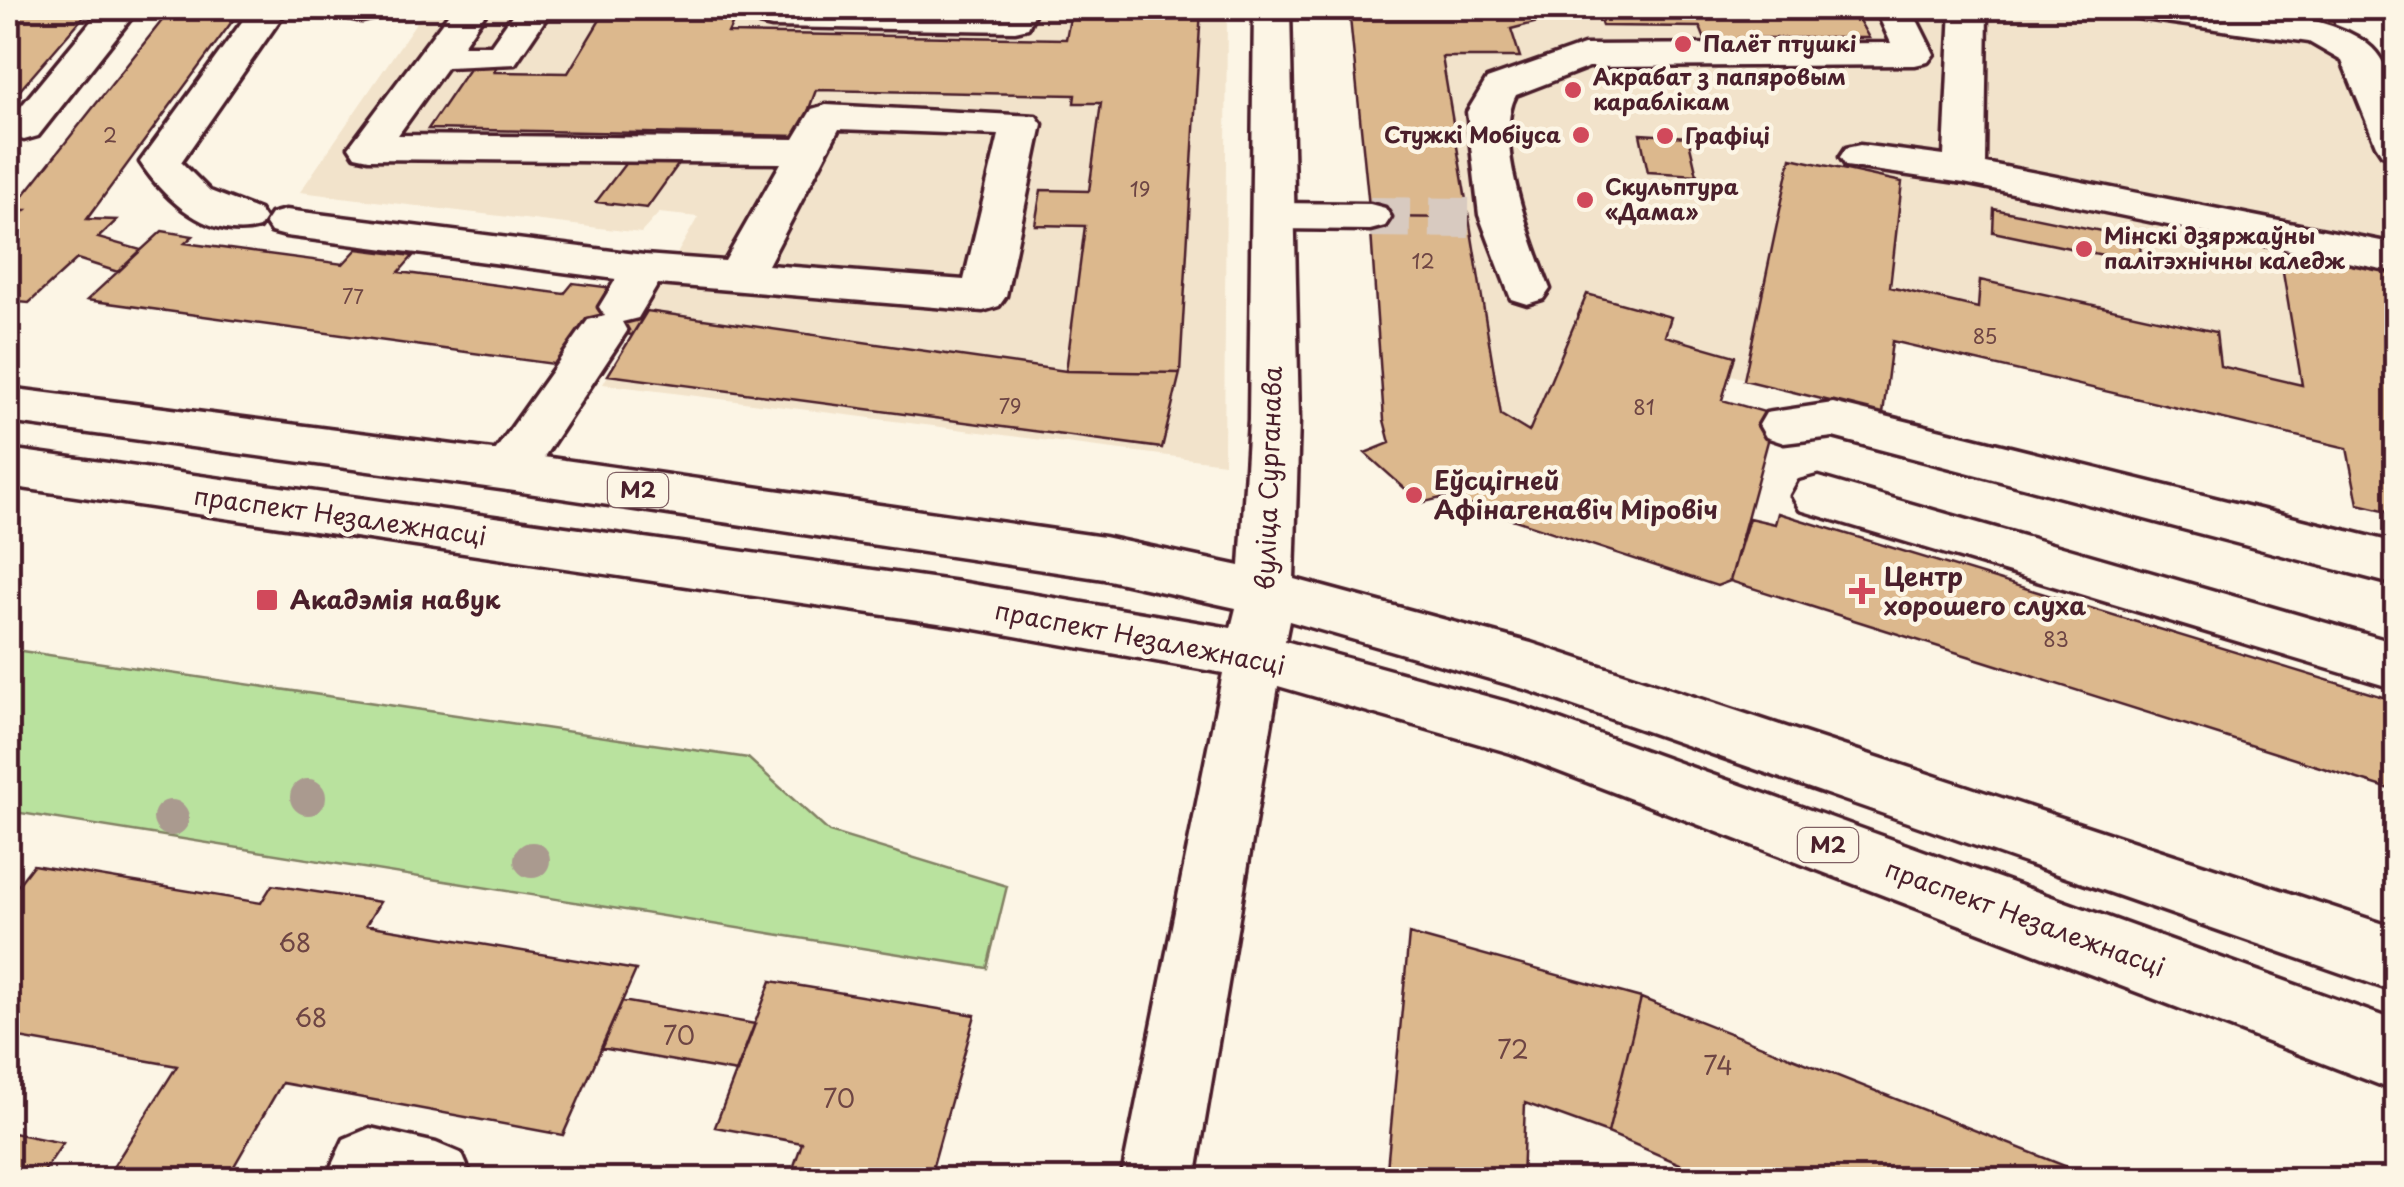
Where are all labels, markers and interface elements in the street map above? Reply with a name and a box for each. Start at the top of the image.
place label: Палёт птушкі [1703,26,1857,59]
marker: Палёт птушкі [1672,33,1694,55]
place label: Акрабат з папяровым караблікам [1593,59,1846,117]
marker: Акрабат з папяровым караблікам [1562,79,1584,101]
place label: Стужкі Мобіуса [1384,117,1561,150]
place label: Графіці [1685,118,1770,151]
house number: 2 [103,120,117,150]
marker: Стужкі Мобіуса [1570,124,1592,146]
marker: Графіці [1654,125,1676,147]
place label: Скульптура «Дама» [1605,169,1739,227]
house number: 19 [1130,174,1150,204]
marker: Скульптура «Дама» [1574,189,1596,211]
place label: Мінскі дзяржаўны палітэхнічны каледж [2104,218,2346,276]
marker: Мінскі дзяржаўны палітэхнічны каледж [2073,238,2095,260]
house number: 12 [1411,246,1435,276]
house number: 77 [342,281,364,311]
house number: 85 [1973,321,1997,351]
street label: вуліца Сурганава [1245,365,1291,590]
house number: 79 [999,391,1021,421]
house number: 81 [1633,392,1655,422]
place label: Еўсцігней Афінагенавіч Міровіч [1434,461,1718,528]
road number: М2 [608,473,668,507]
street label: праспект Незалежнасці [191,476,489,554]
marker: Еўсцігней Афінагенавіч Міровіч [1403,484,1425,506]
place label: Центр хорошего слуха [1884,557,2086,624]
marker: Центр хорошего слуха [1849,578,1875,604]
place label: Акадэмія навук [290,580,501,618]
marker: Акадэмія навук [254,587,280,613]
street label: праспект Незалежнасці [992,590,1289,684]
house number: 83 [2043,624,2069,654]
road number: М2 [1798,828,1858,862]
street label: праспект Незалежнасці [1880,849,2170,985]
house number: 68 [279,923,311,961]
house number: 68 [295,998,327,1036]
house number: 70 [663,1016,695,1054]
house number: 72 [1497,1030,1529,1068]
house number: 74 [1703,1046,1733,1084]
house number: 70 [823,1079,855,1117]

